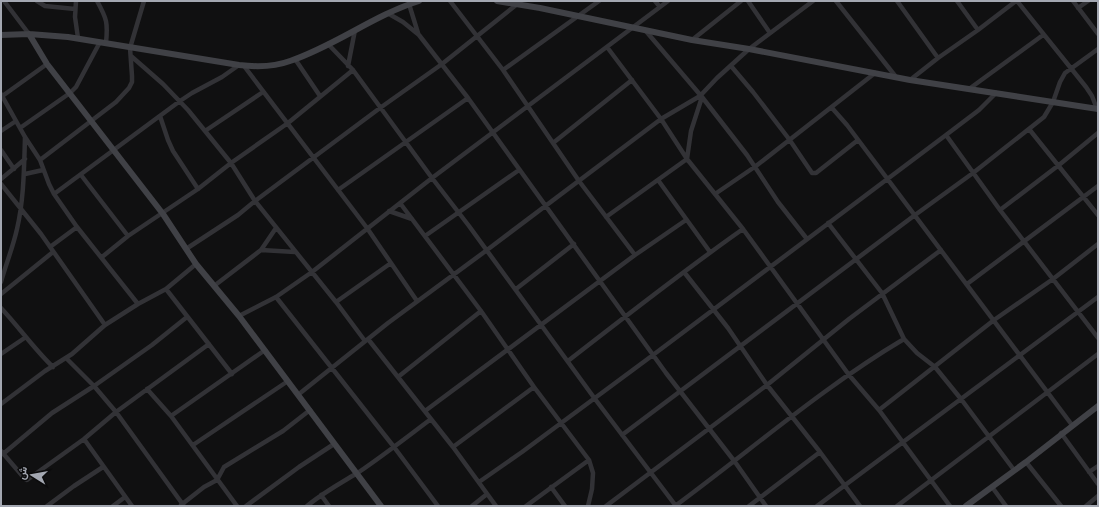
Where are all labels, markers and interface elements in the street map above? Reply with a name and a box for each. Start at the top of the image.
north arrow [12,455,52,495]
text: ش [14,465,30,481]

